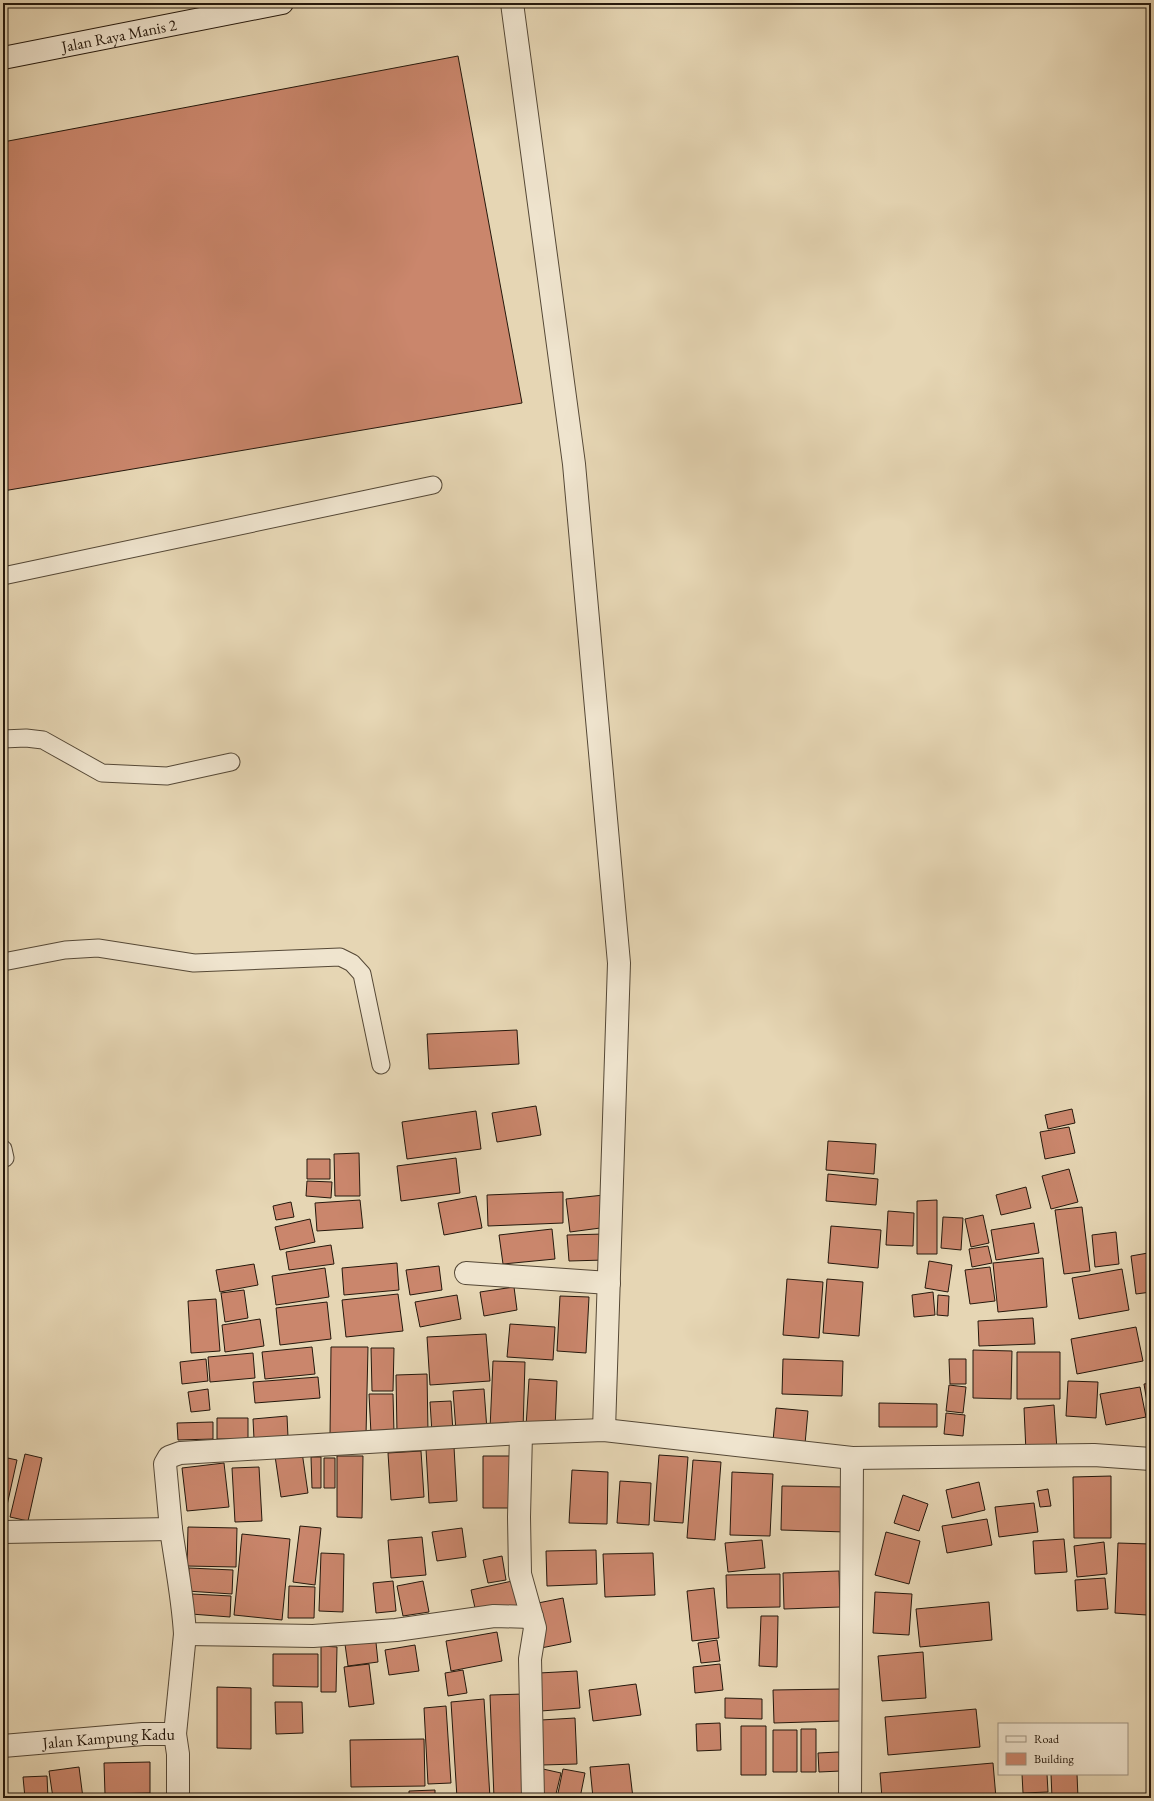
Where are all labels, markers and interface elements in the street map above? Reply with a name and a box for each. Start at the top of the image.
street label: Jalan Raya Manis 2 [58,14,178,58]
legend [998,1723,1128,1775]
street label: Jalan Kampung Kadu [40,1724,175,1754]
text: Road [1034,1731,1060,1747]
text: Building [1034,1751,1075,1767]

